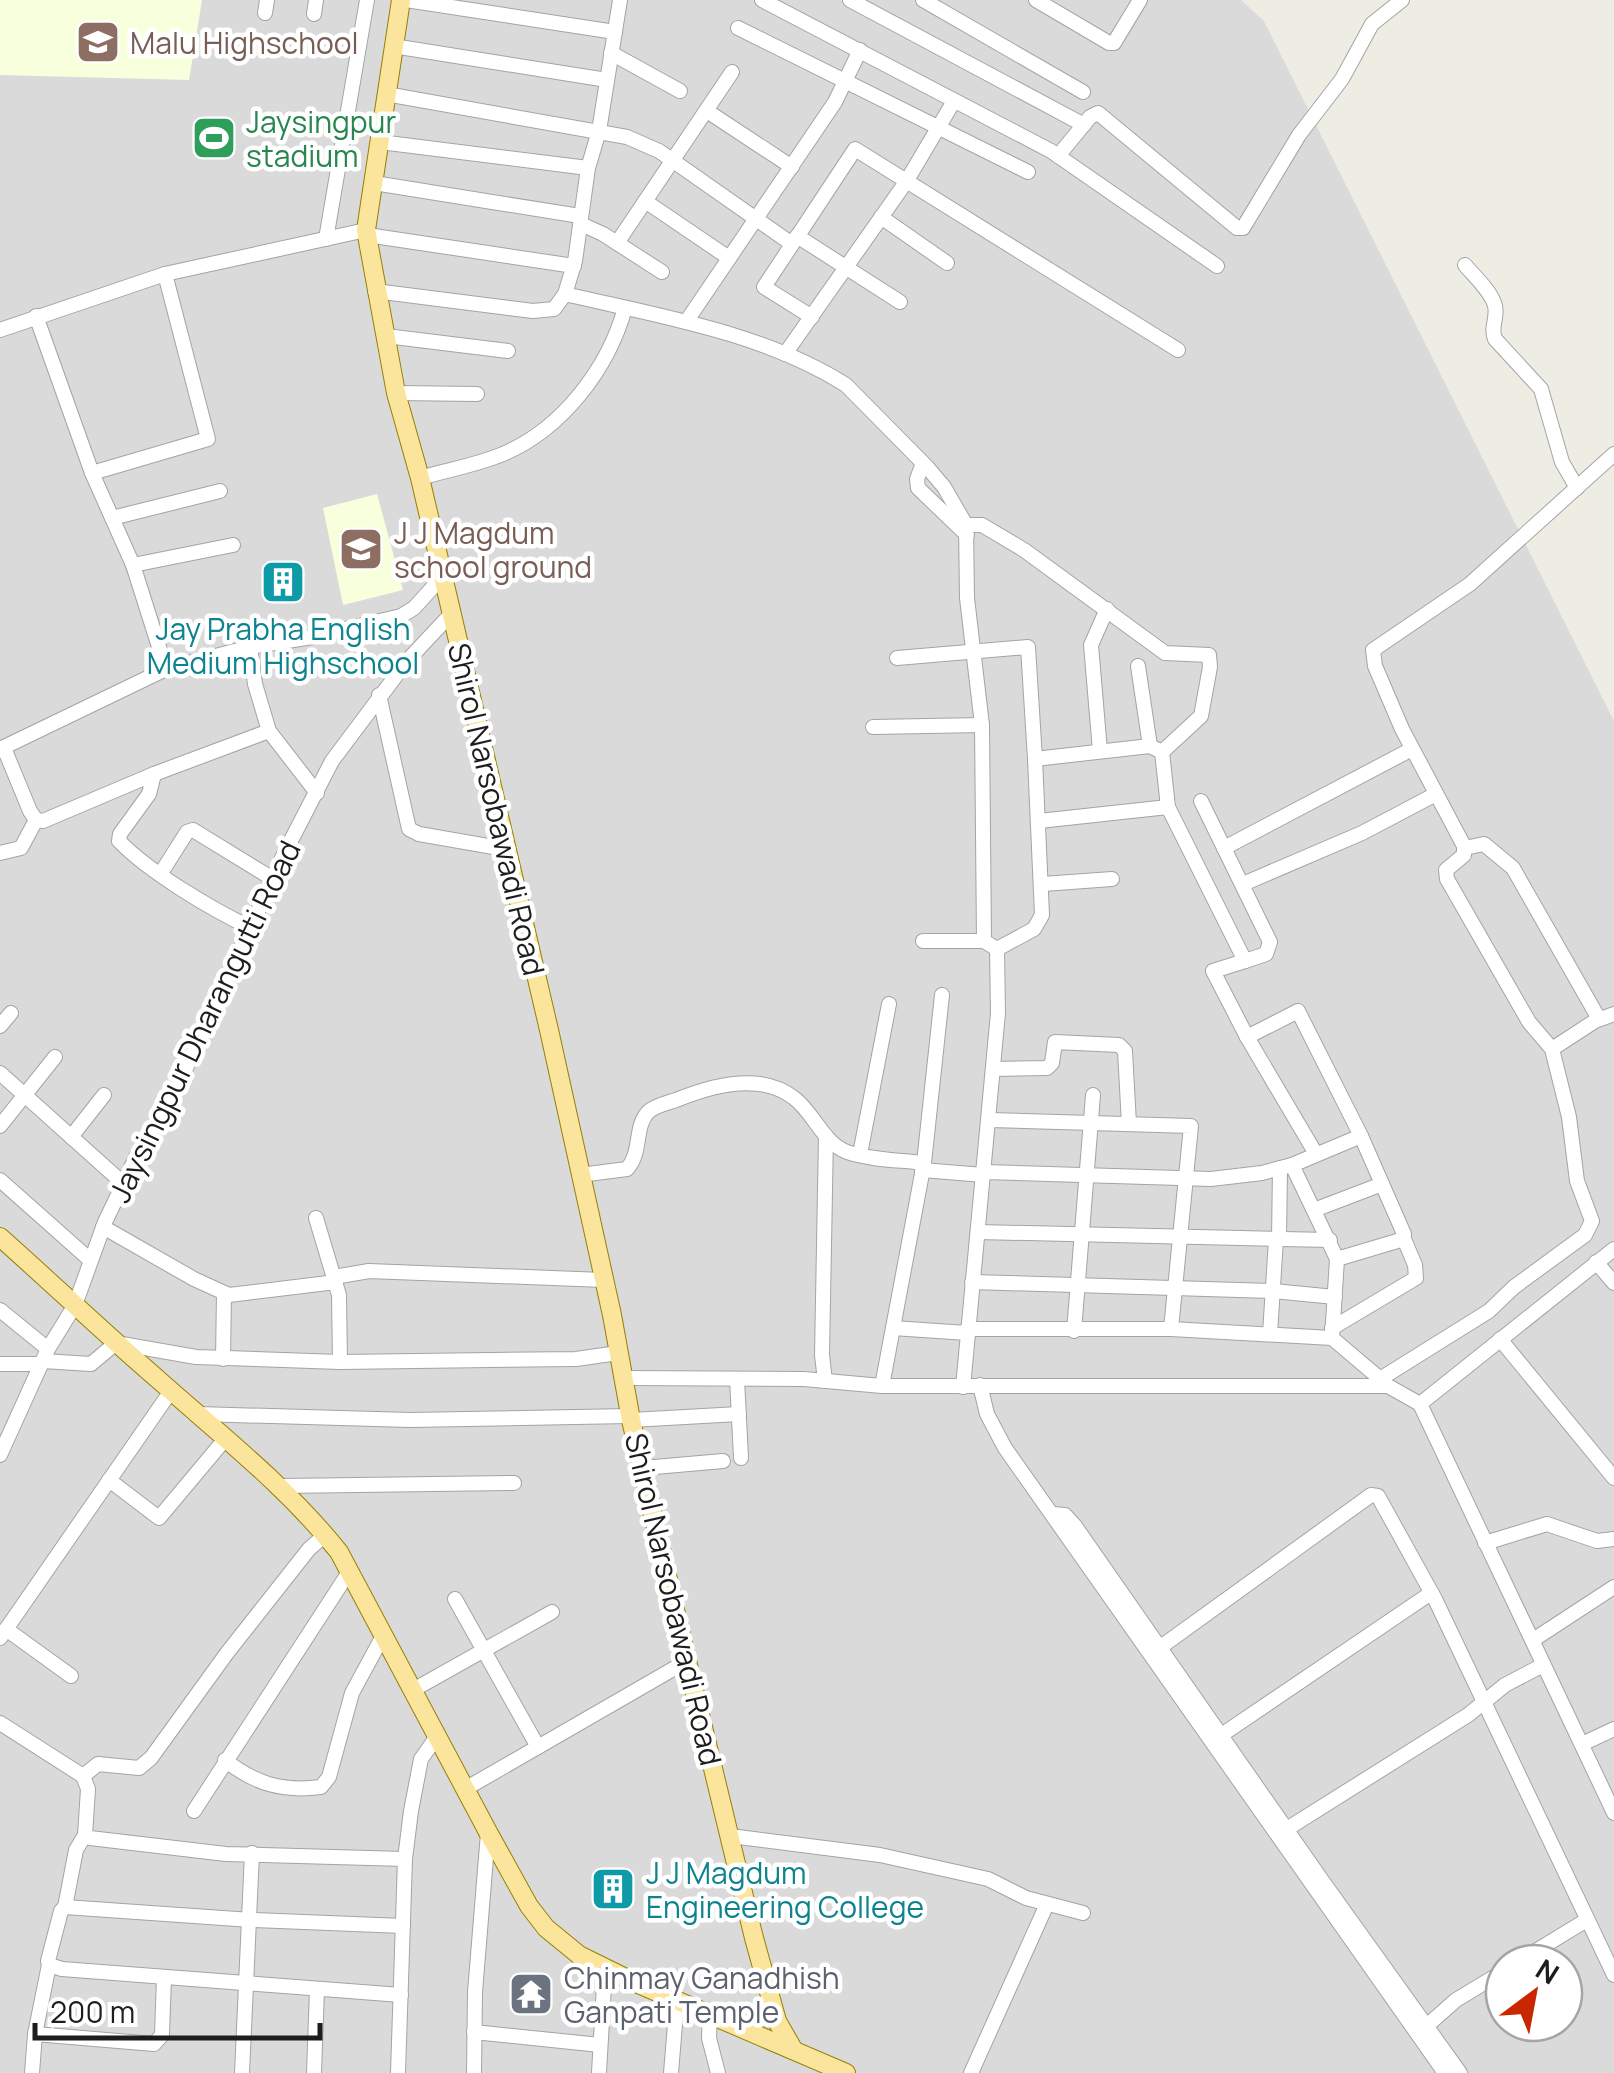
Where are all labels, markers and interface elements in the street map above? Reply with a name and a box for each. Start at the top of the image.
school or university icon: Malu Highschool [75,19,121,65]
place label: Malu Highschool [130,22,359,63]
place label: Jaysingpur stadium [246,101,396,176]
sports icon: Jaysingpur stadium [191,115,237,161]
place label: J J Magdum school ground [394,512,592,587]
school or university icon: J J Magdum school ground [338,526,384,572]
building icon: Jay Prabha English Medium Highschool [260,559,306,605]
place label: Jay Prabha English Medium Highschool [147,608,419,683]
street label: Shirol Narsobawadi Road [439,639,555,979]
street label: Jaysingpur Dharangutti Road [98,833,310,1209]
street label: Shirol Narsobawadi Road [616,1429,732,1769]
place label: J J Magdum Engineering College [646,1852,924,1927]
building icon: J J Magdum Engineering College [590,1866,636,1912]
north arrow [1484,1943,1584,2043]
text: N [1529,1950,1566,1992]
place label: Chinmay Ganadhish Ganpati Temple [564,1957,840,2032]
temple icon: Chinmay Ganadhish Ganpati Temple [508,1971,554,2017]
scale bar [35,1978,320,2040]
text: 200 m [50,1991,135,2032]

